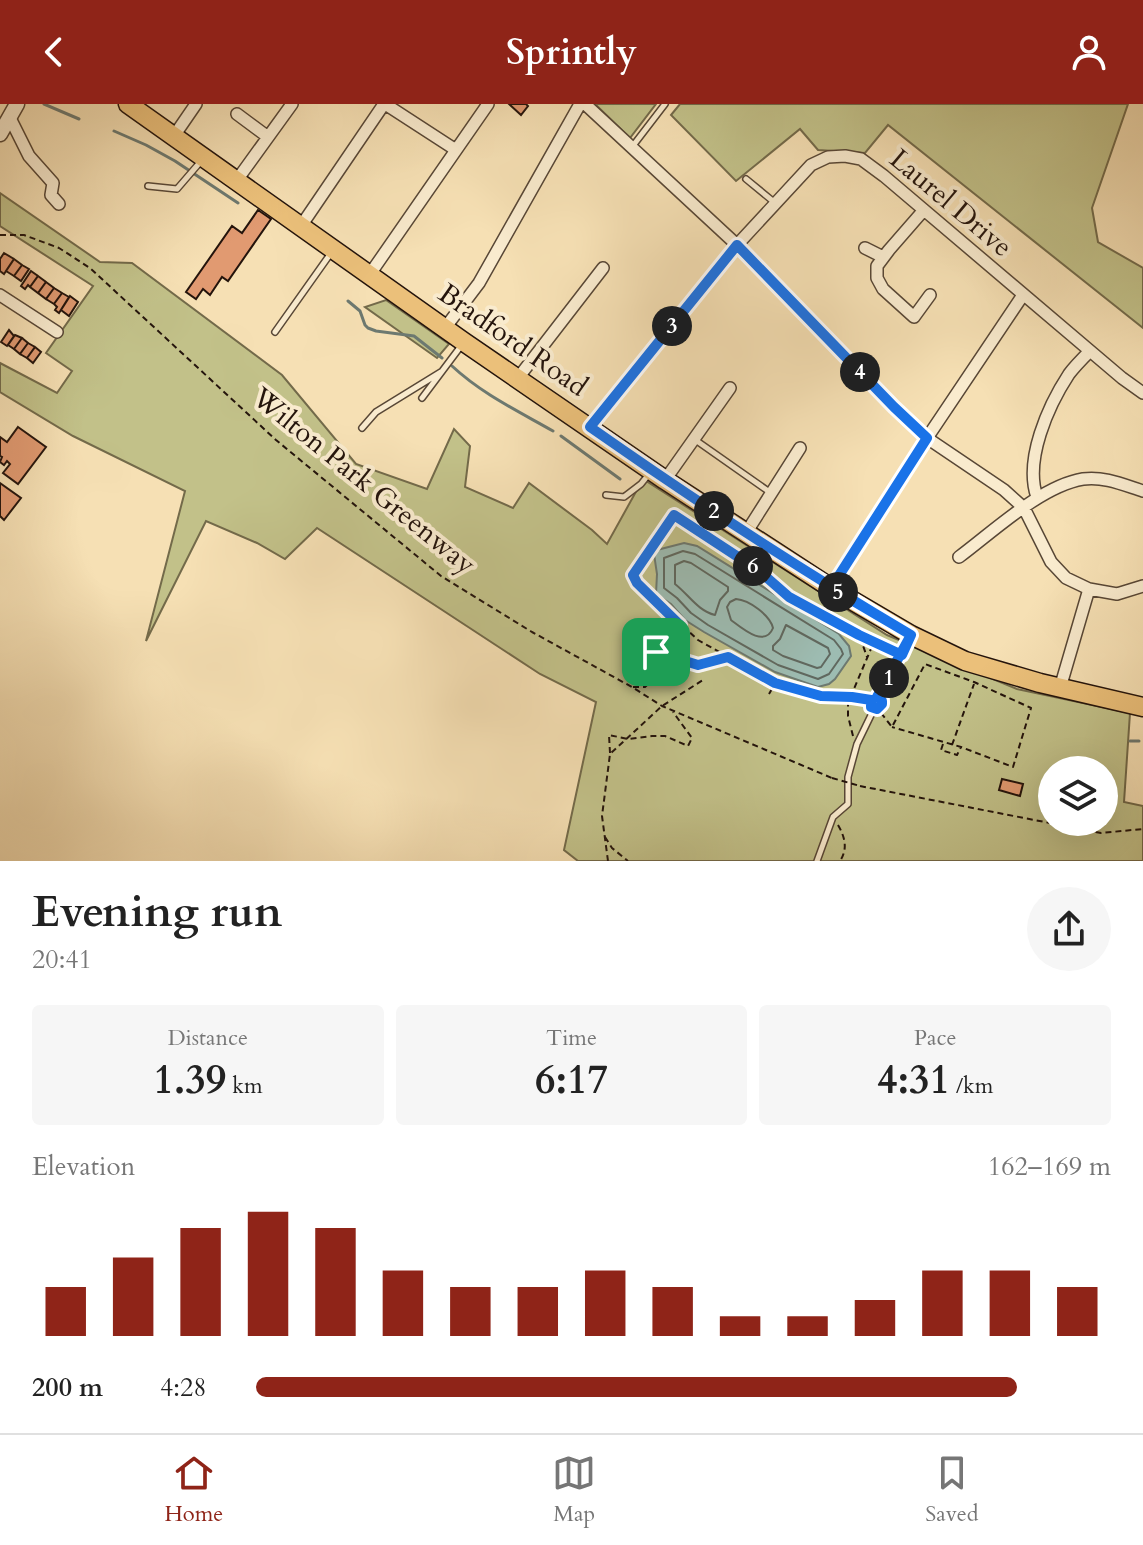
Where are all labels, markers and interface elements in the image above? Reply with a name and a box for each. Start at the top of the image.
text: Sprintly [506,28,637,77]
icon: back [32,30,76,74]
icon: person [1067,30,1111,74]
street label: Laurel Drive [881,140,1021,266]
street label: Bradford Road [431,275,595,406]
pin: 3 [652,306,692,346]
text: 3 [666,311,678,341]
pin: 4 [840,352,880,392]
text: 4 [854,357,866,387]
street label: Wilton Park Greenway [243,378,484,583]
pin: 2 [694,491,734,531]
text: 2 [708,496,720,526]
pin: 6 [733,546,773,586]
text: 6 [747,551,759,581]
pin: 5 [818,572,858,612]
text: 5 [832,577,844,607]
pin [622,618,690,686]
icon: arrive [634,630,678,674]
pin: 1 [869,658,909,698]
text: 1 [883,663,895,693]
map controls [1038,756,1118,836]
button: layers [1038,756,1118,836]
text: Evening run [32,882,282,942]
button: share [1027,887,1111,971]
text: 20:41 [32,942,92,977]
text: Distance [168,1023,248,1053]
text: Time [546,1023,597,1053]
text: Pace [914,1023,956,1053]
text: 1.39 [153,1053,226,1108]
text: 6:17 [535,1053,608,1108]
text: 4:31 [877,1053,950,1108]
text: km [226,1071,263,1101]
text: /km [950,1071,993,1101]
text: Elevation [32,1149,135,1184]
text: 162–169 m [988,1149,1111,1184]
text: 200 m [32,1370,103,1405]
text: 4:28 [160,1370,207,1405]
tab: Home [164,1451,223,1529]
tab: Map [552,1451,596,1529]
tab: Saved [925,1451,979,1529]

